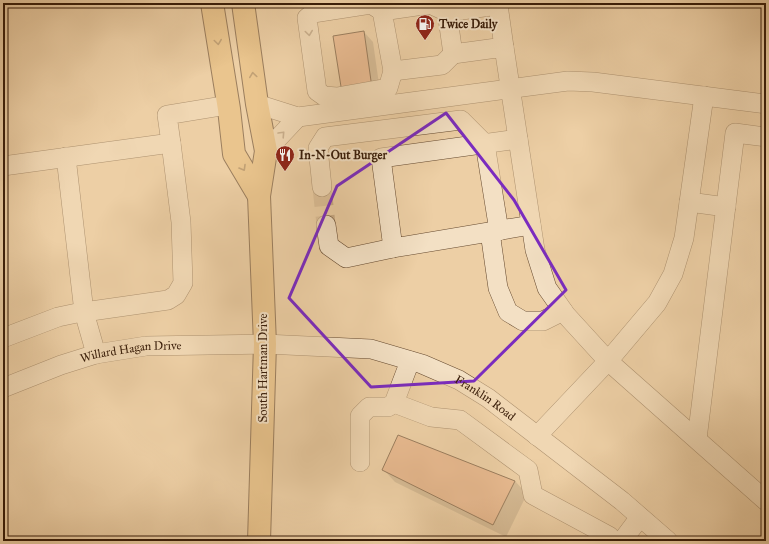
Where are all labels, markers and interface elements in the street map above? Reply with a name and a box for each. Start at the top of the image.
fuel station icon: Twice Daily [414,13,436,41]
place label: Twice Daily [438,17,499,32]
one-way arrow [304,29,313,36]
one-way arrow [213,39,222,45]
one-way arrow [249,72,258,78]
one-way arrow [277,131,285,139]
restaurant icon: In-N-Out Burger [274,144,296,172]
place label: In-N-Out Burger [299,148,387,163]
one-way arrow [238,164,245,171]
street label: South Hartman Drive [256,313,270,423]
street label: Willard Hagan Drive [78,338,182,366]
street label: Franklin Road [452,372,518,424]

